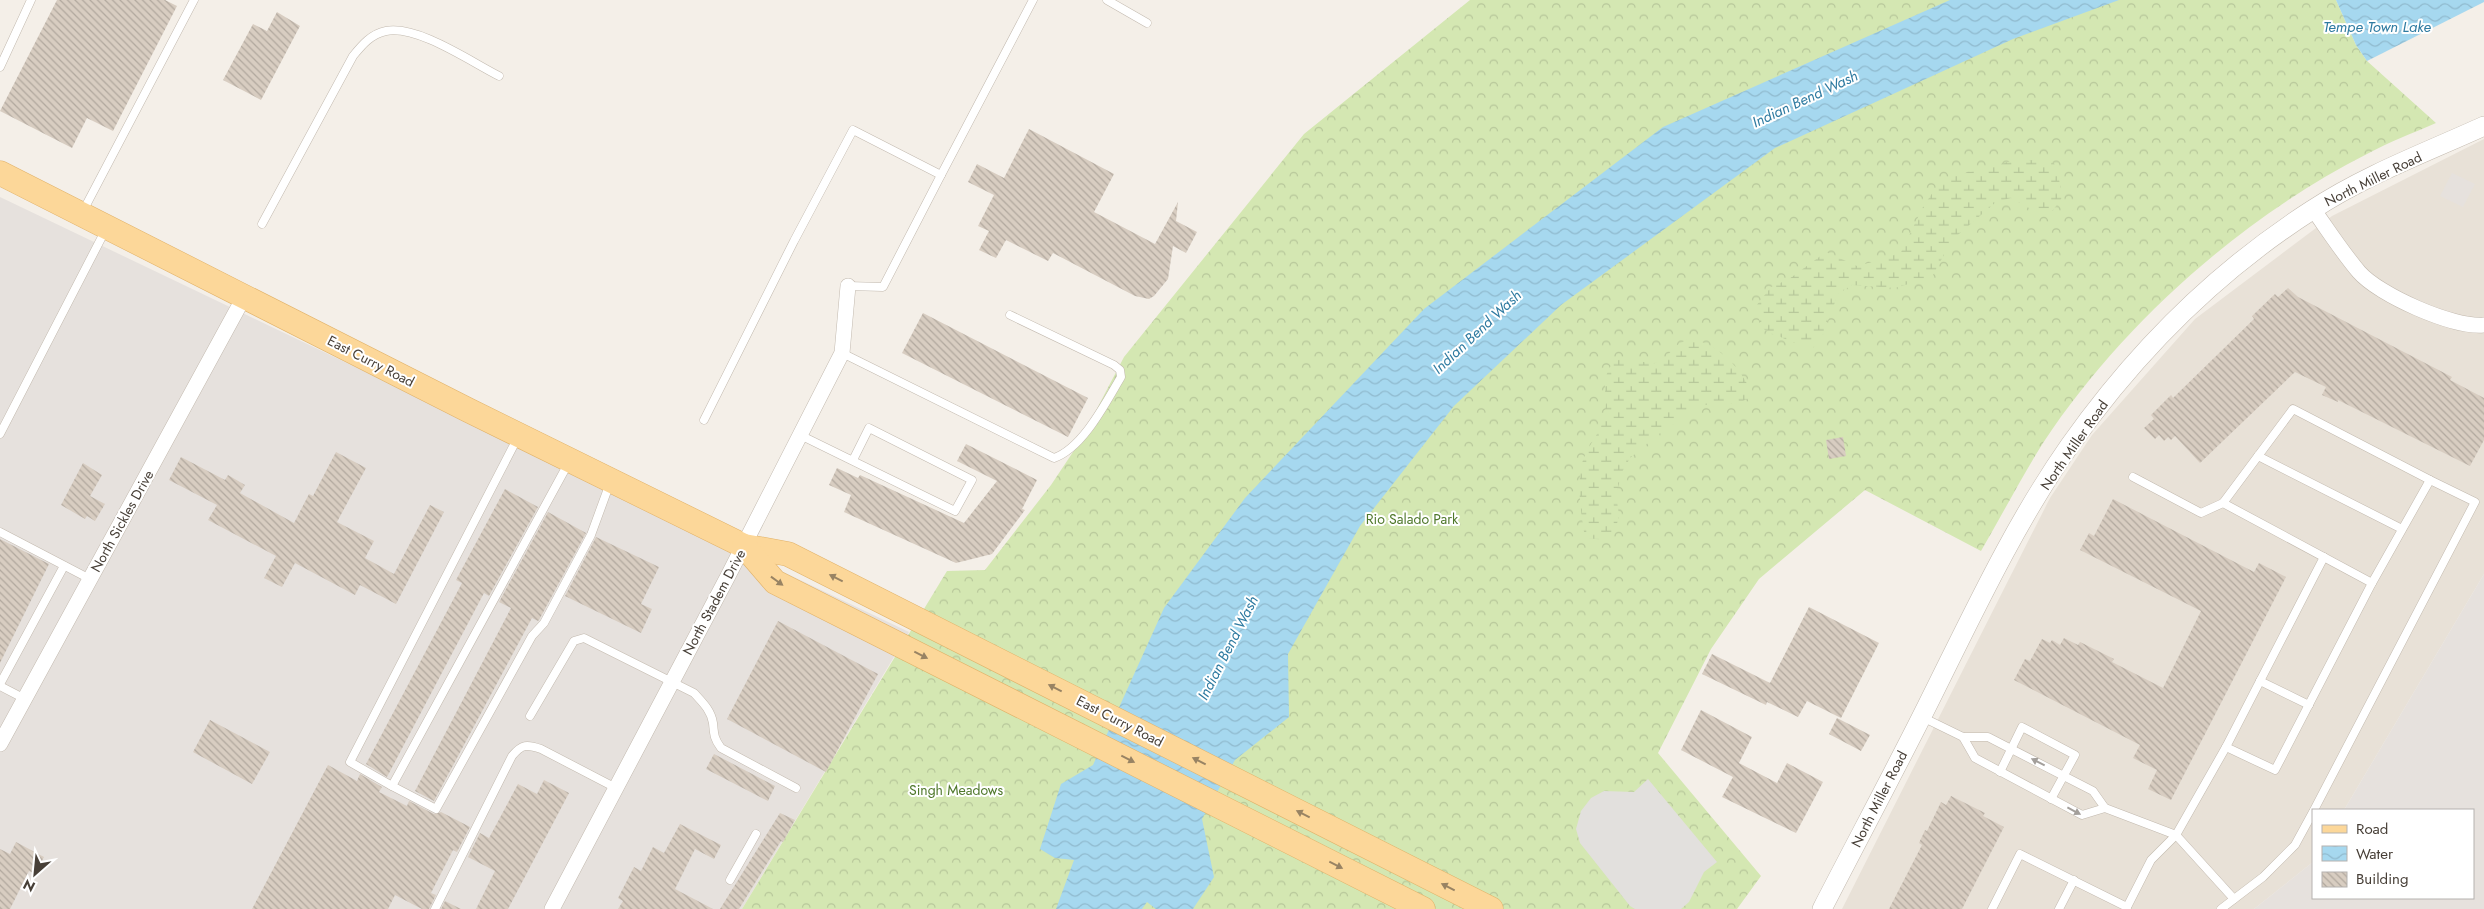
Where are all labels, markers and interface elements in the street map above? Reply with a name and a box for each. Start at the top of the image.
water label: Tempe Town Lake [2323,16,2431,38]
water label: Indian Bend Wash [1748,65,1862,133]
street label: North Miller Road [2321,147,2425,211]
water label: Indian Bend Wash [1428,285,1526,379]
street label: East Curry Road [324,330,418,392]
street label: North Miller Road [2035,396,2113,494]
street label: North Sickles Drive [86,466,158,576]
park label: Rio Salado Park [1366,509,1459,529]
street label: North Stadem Drive [678,545,750,659]
one-way arrow [828,574,843,582]
one-way arrow [770,576,784,586]
water label: Indian Bend Wash [1192,592,1264,704]
one-way arrow [914,651,928,659]
one-way arrow [1048,684,1062,692]
street label: East Curry Road [1073,690,1167,752]
street label: North Miller Road [1846,747,1912,851]
one-way arrow [1121,755,1135,763]
one-way arrow [1192,757,1206,765]
one-way arrow [2030,758,2045,766]
park label: Singh Meadows [909,780,1003,800]
one-way arrow [2067,807,2081,815]
legend [2312,809,2474,899]
one-way arrow [1296,810,1310,818]
text: Road [2356,818,2388,840]
text: Water [2356,843,2394,865]
north arrow [10,849,60,899]
one-way arrow [1329,861,1344,869]
text: Building [2356,868,2408,890]
text: N [20,874,39,897]
one-way arrow [1441,883,1455,891]

